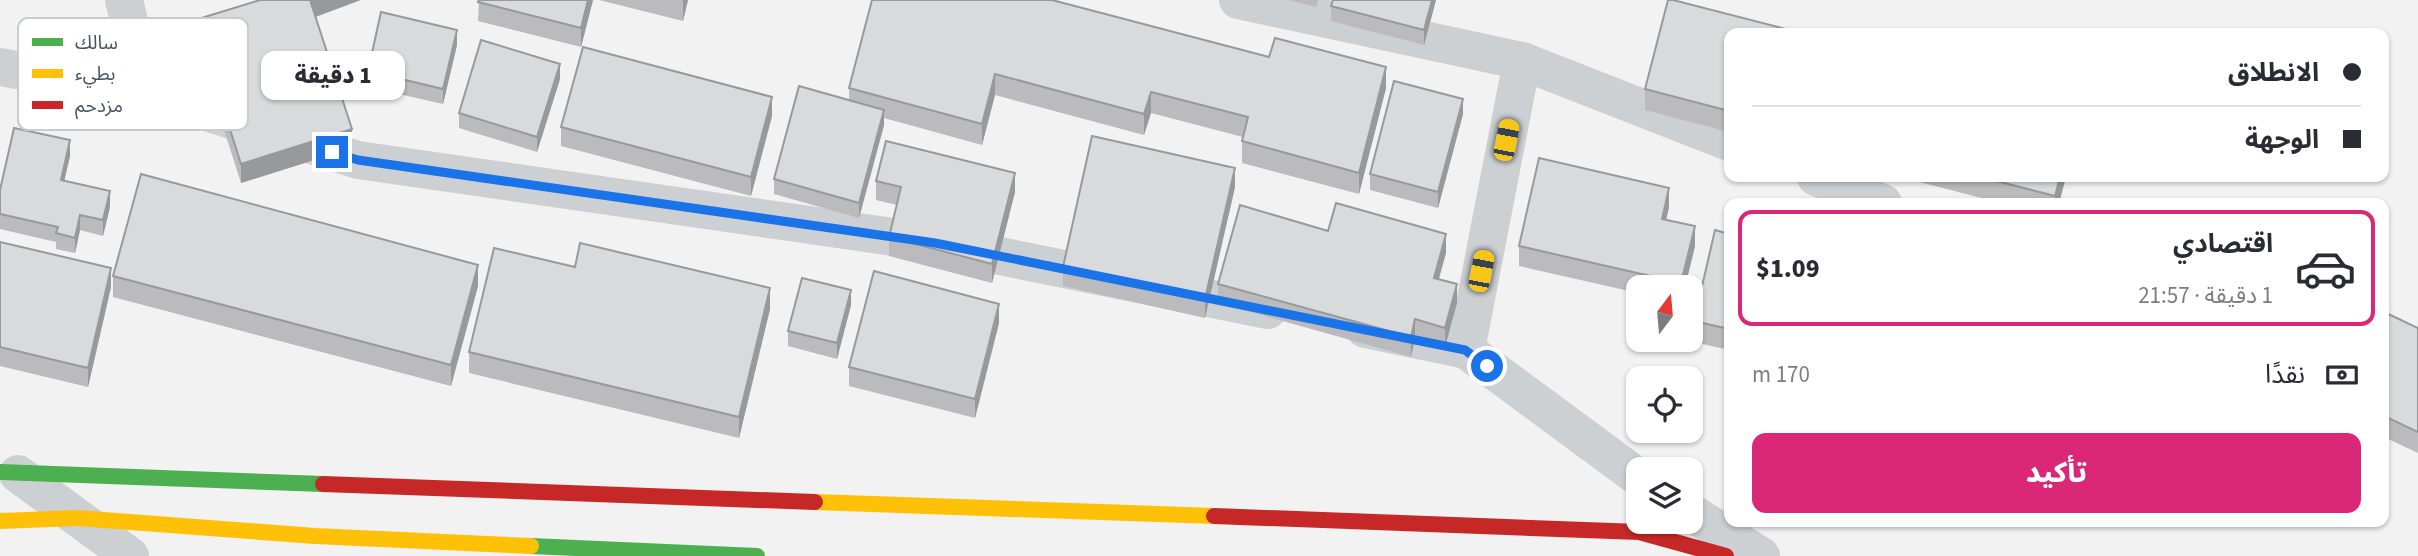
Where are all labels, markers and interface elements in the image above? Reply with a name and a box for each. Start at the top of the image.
legend [18,18,248,130]
text: سالك [75,30,118,57]
callout: 1 دقيقة [260,51,404,100]
text: الانطلاق [2228,54,2319,91]
text: 1 دقيقة [295,59,371,92]
text: بطيء [75,61,115,88]
text: مزدحم [75,93,123,120]
car [1492,117,1521,163]
text: الوجهة [2245,121,2319,158]
route end [316,136,348,168]
text: اقتصادي [2173,225,2273,262]
icon: car [2294,237,2357,300]
car [1467,248,1496,294]
text: $1.09 [1756,250,1820,287]
north arrow [1626,275,1703,352]
map controls [1626,275,1703,534]
text: 1 دقيقة · 21:57 [2138,279,2273,312]
route start [1471,350,1503,382]
text: نقدًا [2265,356,2305,393]
icon: cash [2323,356,2361,394]
text: 170 m [1752,358,1810,391]
button: locate [1626,366,1703,443]
button: تأكيد [1752,433,2361,513]
button: layers [1626,457,1703,534]

